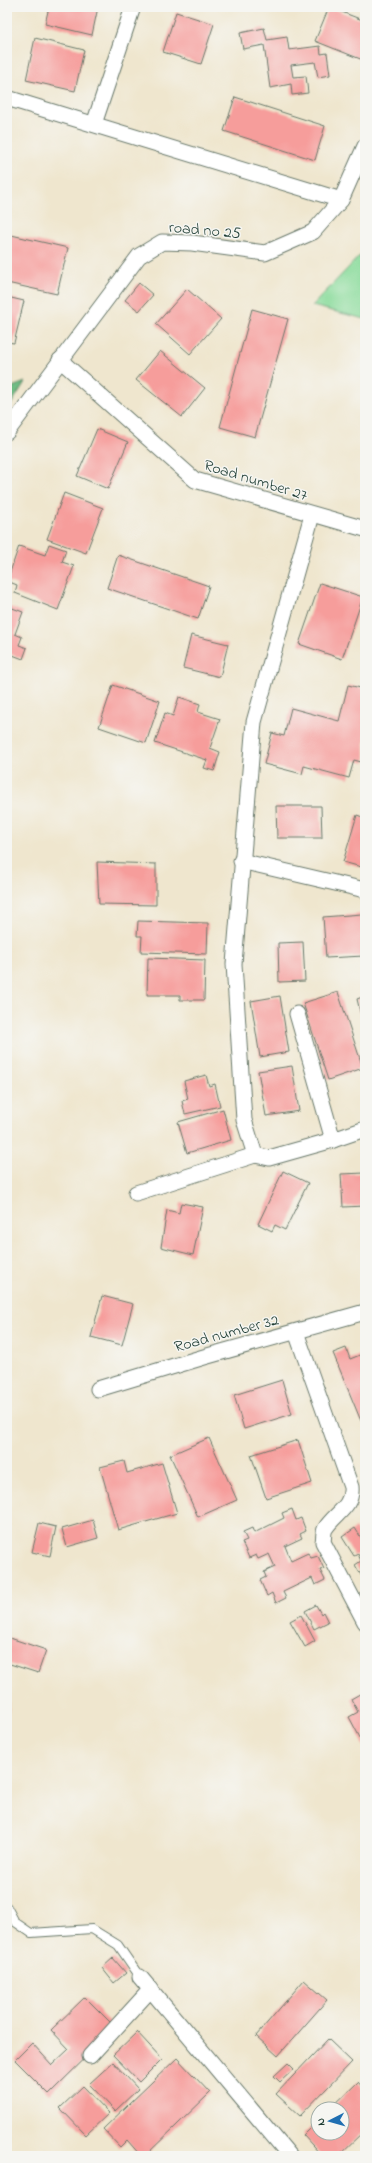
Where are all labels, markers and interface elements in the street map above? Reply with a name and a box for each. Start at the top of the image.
street label: road no 25 [168,216,242,246]
street label: Road number 27 [201,454,311,508]
street label: Road number 32 [172,1308,282,1359]
north arrow [310,2101,350,2141]
text: N [313,2117,329,2126]

